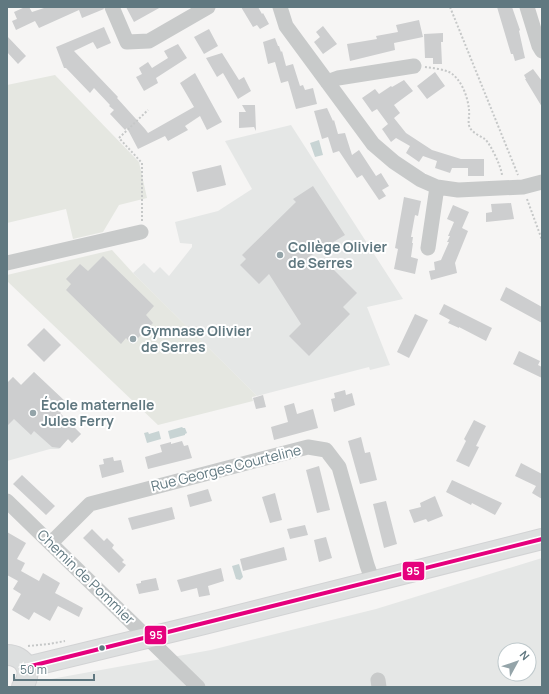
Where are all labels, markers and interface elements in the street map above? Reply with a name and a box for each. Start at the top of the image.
place label: Collège Olivier de Serres [288,237,388,272]
marker: Collège Olivier de Serres [275,250,285,260]
place label: Gymnase Olivier de Serres [141,321,252,356]
marker: Gymnase Olivier de Serres [128,334,138,344]
place label: École maternelle Jules Ferry [41,395,155,430]
marker: École maternelle Jules Ferry [28,408,38,418]
street label: Rue Georges Courteline [149,440,303,495]
street label: Chemin de Pommier [33,525,139,628]
line badge: 95 [402,561,425,581]
text: 95 [406,563,420,578]
line badge: 95 [144,625,167,645]
text: 95 [149,627,163,642]
north arrow [497,642,537,682]
unlabelled marker [97,643,107,653]
text: N [517,647,533,663]
scale bar [14,656,94,682]
text: 50 m [20,661,47,678]

